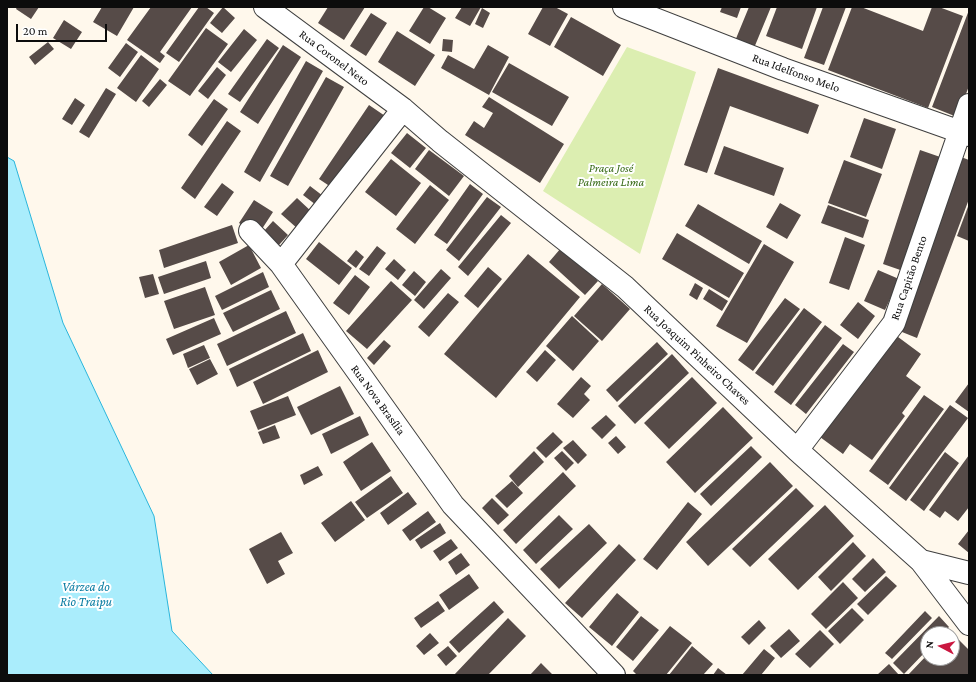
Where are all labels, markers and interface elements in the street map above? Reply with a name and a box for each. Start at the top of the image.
scale bar [18,16,109,42]
text: 20 m [23,24,47,38]
street label: Rua Coronel Neto [296,27,372,89]
street label: Rua Idelfonso Melo [750,50,842,96]
park label: Praça José Palmeira Lima [578,161,644,189]
street label: Rua Capitão Bento [888,234,930,322]
street label: Rua Joaquim Pinheiro Chaves [641,302,753,408]
street label: Rua Nova Brasília [348,362,408,438]
water label: Várzea do Rio Traipu [60,579,112,610]
north arrow [920,626,960,666]
text: N [923,640,935,649]

